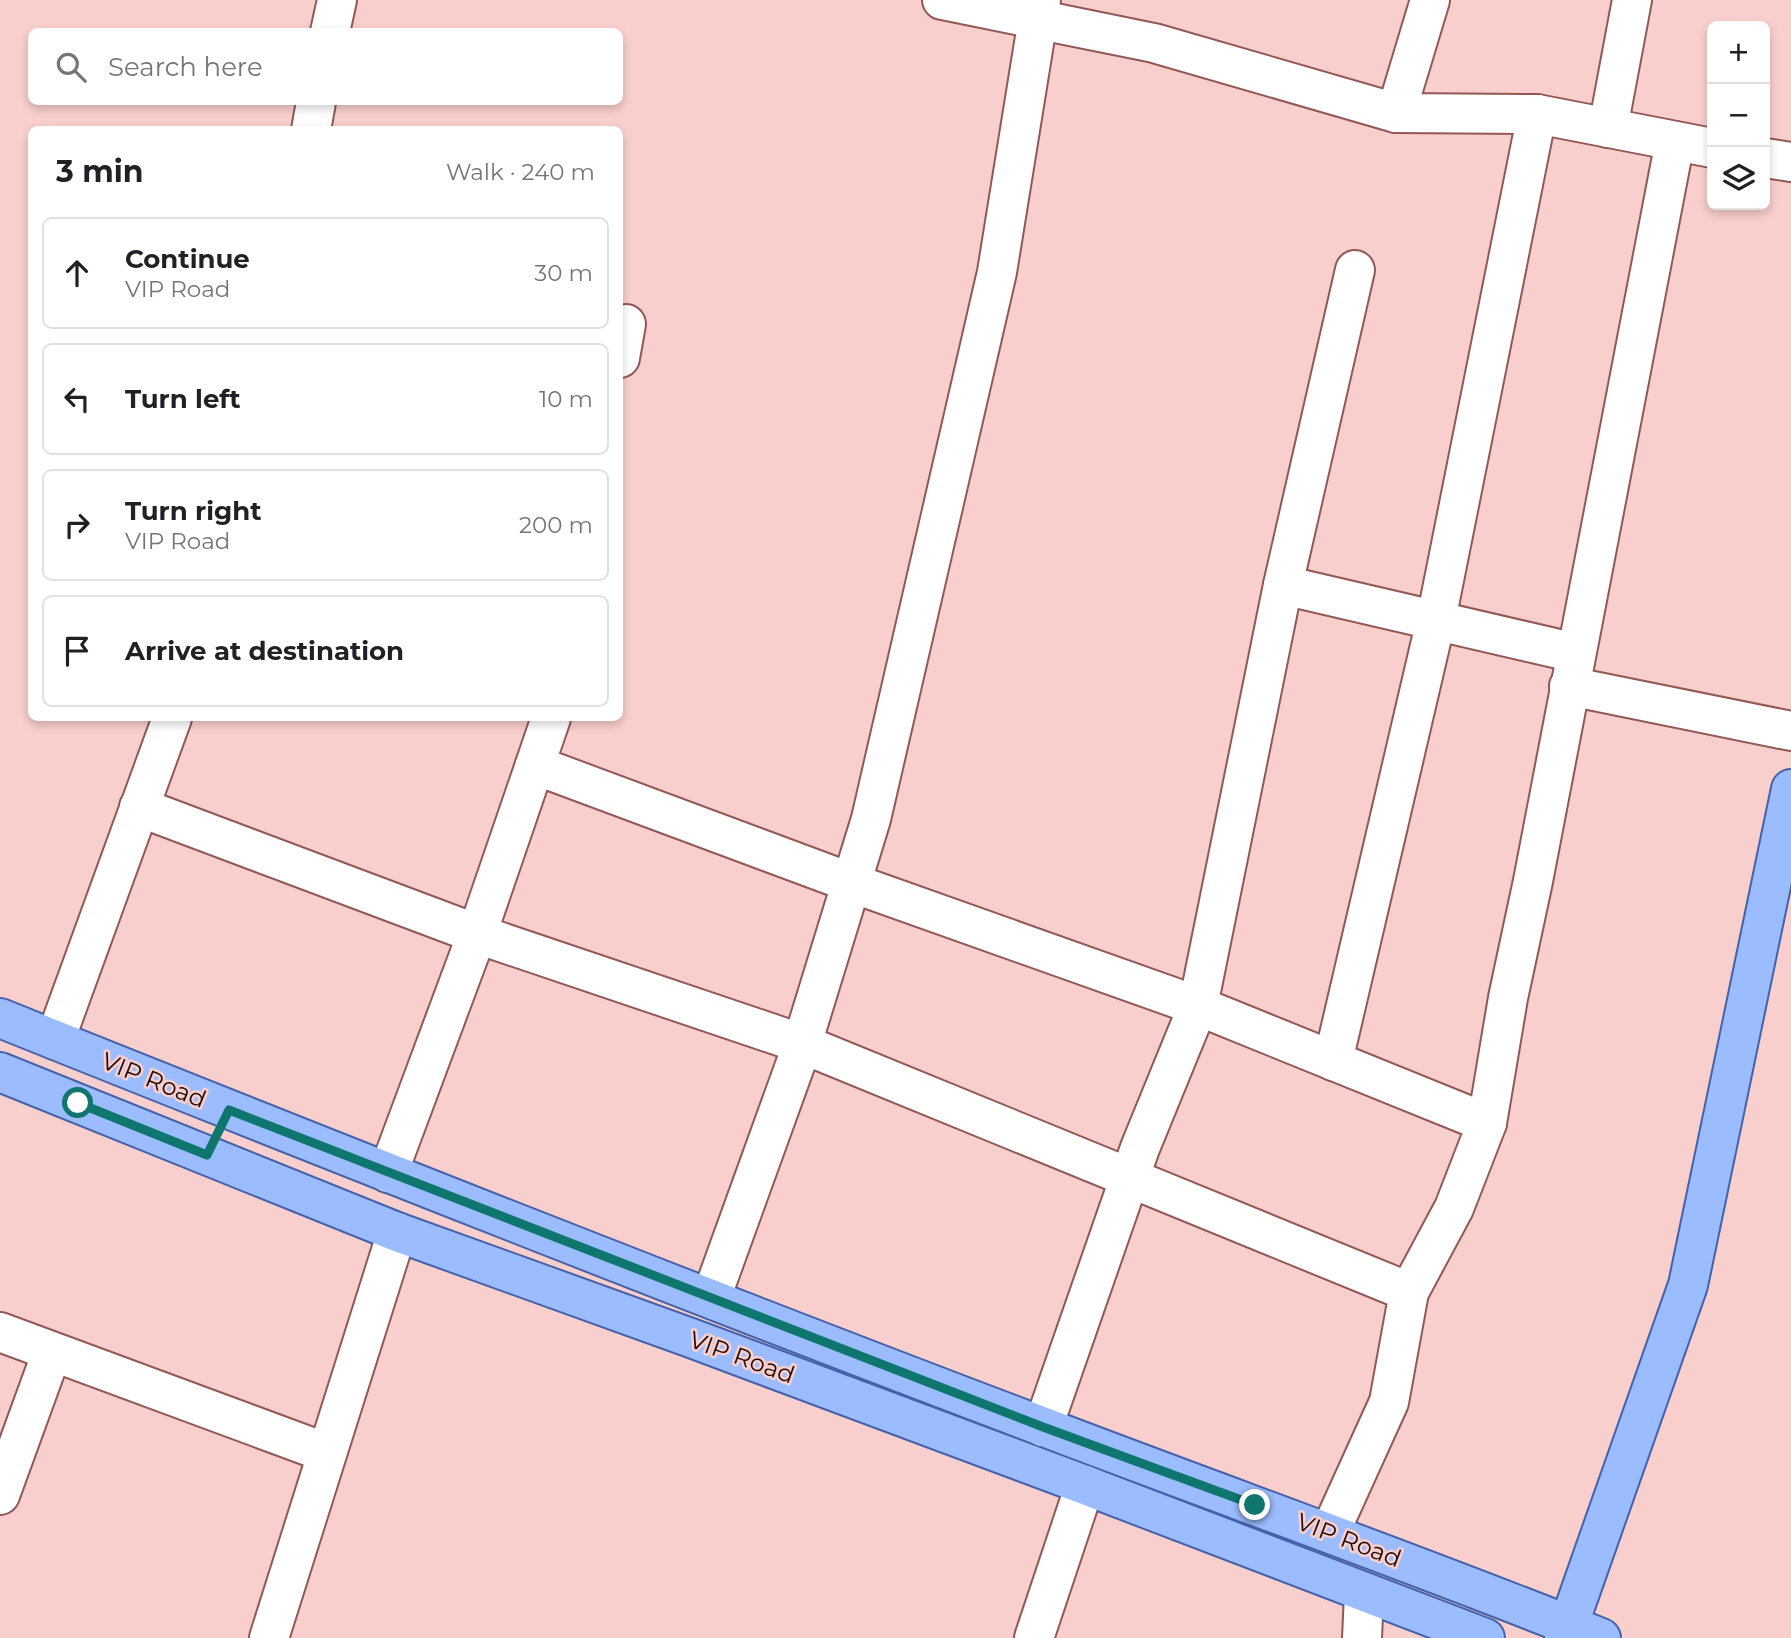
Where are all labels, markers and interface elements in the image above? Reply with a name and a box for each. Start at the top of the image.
map controls [1707,21,1770,210]
button: + [1707,21,1770,84]
search box [28,28,623,105]
icon: search [52,48,90,86]
text: Search here [108,51,263,83]
button: − [1707,84,1770,147]
button: layers [1707,147,1770,210]
text: 3 min [56,153,143,190]
text: Walk · 240 m [446,158,595,186]
text: Continue [125,243,250,275]
icon: ahead [58,254,96,292]
text: 30 m [534,259,593,287]
text: VIP Road [125,275,230,303]
icon: left [58,380,96,418]
text: Turn left [125,383,241,415]
text: 10 m [539,385,593,413]
text: Turn right [125,495,261,527]
icon: right [58,506,96,544]
text: 200 m [519,511,593,539]
text: VIP Road [125,527,230,555]
icon: arrive [58,632,96,670]
text: Arrive at destination [125,635,404,667]
street label: VIP Road [98,1046,210,1114]
route start [62,1087,93,1118]
street label: VIP Road [685,1325,799,1389]
route end [1239,1489,1270,1520]
street label: VIP Road [1292,1507,1406,1573]

